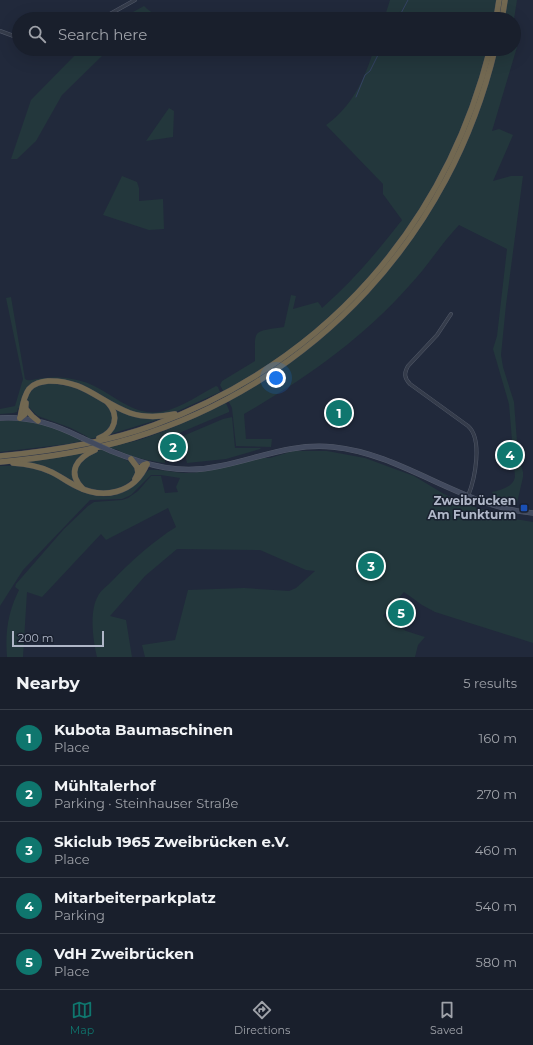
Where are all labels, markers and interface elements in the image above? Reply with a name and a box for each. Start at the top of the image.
search box [12,12,521,56]
icon: search [26,23,48,45]
text: Search here [58,25,147,44]
your location [266,368,286,388]
pin: 1 [326,398,352,428]
pin: 2 [160,432,186,462]
pin: 4 [497,440,523,470]
place label: Zweibrücken Am Funkturm [427,493,516,522]
marker: Zweibrücken Am Funkturm [519,503,529,513]
pin: 3 [358,551,384,581]
pin: 5 [388,598,414,628]
scale bar [12,629,104,648]
text: 200 m [18,631,53,645]
text: Nearby [16,673,80,693]
text: 5 results [463,675,517,691]
text: Kubota Baumaschinen [54,720,233,739]
text: 1 [26,730,32,746]
text: 160 m [479,730,517,746]
text: Place [54,739,90,755]
text: Mühltalerhof [54,776,155,795]
text: 2 [25,786,33,802]
text: 270 m [476,786,517,802]
text: Parking · Steinhauser Straße [54,795,238,811]
text: Skiclub 1965 Zweibrücken e.V. [54,832,289,851]
text: 3 [25,842,33,858]
text: 460 m [475,842,517,858]
text: Place [54,851,90,867]
text: Mitarbeiterparkplatz [54,888,216,907]
text: 4 [25,898,33,914]
text: 540 m [475,898,517,914]
text: Parking [54,907,105,923]
text: VdH Zweibrücken [54,944,194,963]
text: 5 [25,954,33,970]
text: 580 m [476,954,517,970]
text: Place [54,963,90,979]
tab: Map [70,999,94,1037]
tab: Directions [234,999,290,1037]
tab: Saved [430,999,463,1037]

